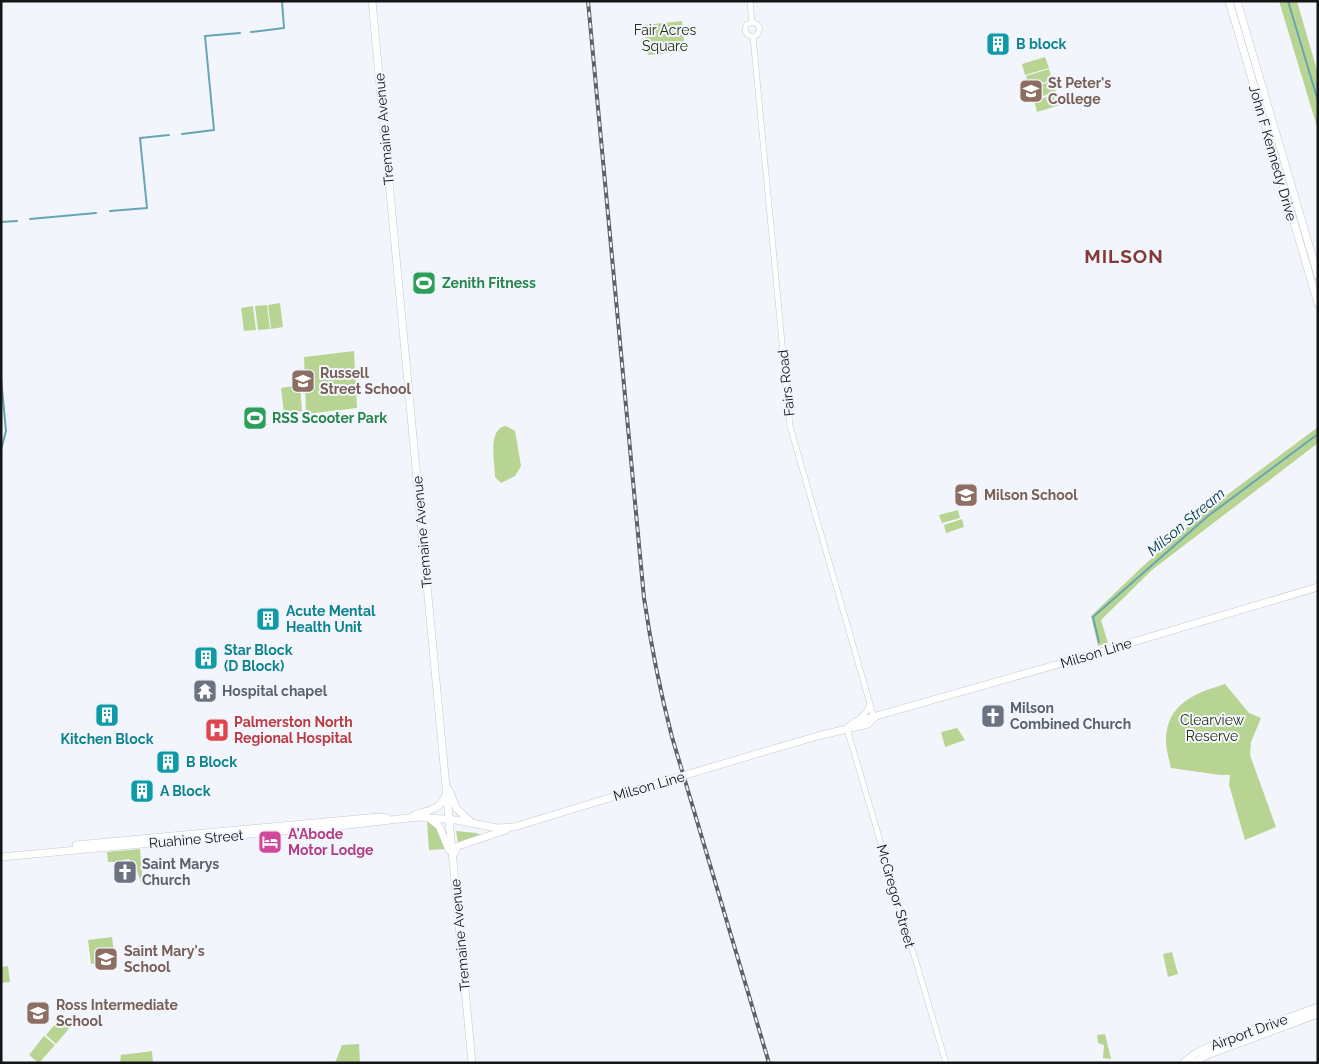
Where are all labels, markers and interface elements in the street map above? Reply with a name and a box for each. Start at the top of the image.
park label: Fair Acres Square [634,22,696,54]
building icon: B block [985,31,1011,57]
place label: B block [1016,36,1067,52]
street label: Tremaine Avenue [371,72,397,186]
place label: St Peter's College [1048,75,1111,107]
school or university icon: St Peter's College [1018,78,1044,104]
street label: John F Kennedy Drive [1246,83,1300,223]
district label: MILSON [1084,245,1164,267]
sports icon: Zenith Fitness [411,270,437,296]
place label: Zenith Fitness [442,275,536,291]
street label: Fairs Road [775,349,797,417]
place label: Russell Street School [320,365,411,397]
school or university icon: Russell Street School [290,368,316,394]
sports icon: RSS Scooter Park [242,405,268,431]
place label: RSS Scooter Park [272,410,387,426]
street label: Tremaine Avenue [409,475,435,589]
school or university icon: Milson School [953,482,979,508]
water label: Milson Stream [1143,484,1229,560]
place label: Milson School [984,487,1078,503]
place label: Acute Mental Health Unit [286,603,376,635]
building icon: Acute Mental Health Unit [255,606,281,632]
street label: Milson Line [1058,635,1134,671]
place label: Star Block (D Block) [224,642,293,674]
building icon: Star Block (D Block) [193,645,219,671]
temple icon: Hospital chapel [192,678,218,704]
place label: Hospital chapel [222,683,328,699]
place label: Milson Combined Church [1010,700,1131,732]
building icon: Kitchen Block [94,702,120,728]
church icon: Milson Combined Church [980,703,1006,729]
park label: Clearview Reserve [1180,712,1245,744]
place label: Palmerston North Regional Hospital [234,714,353,746]
hospital icon: Palmerston North Regional Hospital [204,717,230,743]
place label: Kitchen Block [61,731,154,747]
building icon: B Block [155,749,181,775]
place label: B Block [186,754,237,770]
street label: Milson Line [611,768,687,804]
building icon: A Block [129,778,155,804]
place label: A Block [160,783,211,799]
place label: A'Abode Motor Lodge [288,826,374,858]
street label: Ruahine Street [148,827,244,851]
hotel icon: A'Abode Motor Lodge [257,829,283,855]
street label: McGregor Street [874,843,918,950]
place label: Saint Marys Church [142,856,219,888]
church icon: Saint Marys Church [112,859,138,885]
street label: Tremaine Avenue [447,878,473,992]
place label: Saint Mary's School [124,943,205,975]
school or university icon: Saint Mary's School [93,946,119,972]
place label: Ross Intermediate School [56,997,179,1029]
school or university icon: Ross Intermediate School [25,1000,51,1026]
street label: Airport Drive [1208,1011,1290,1053]

